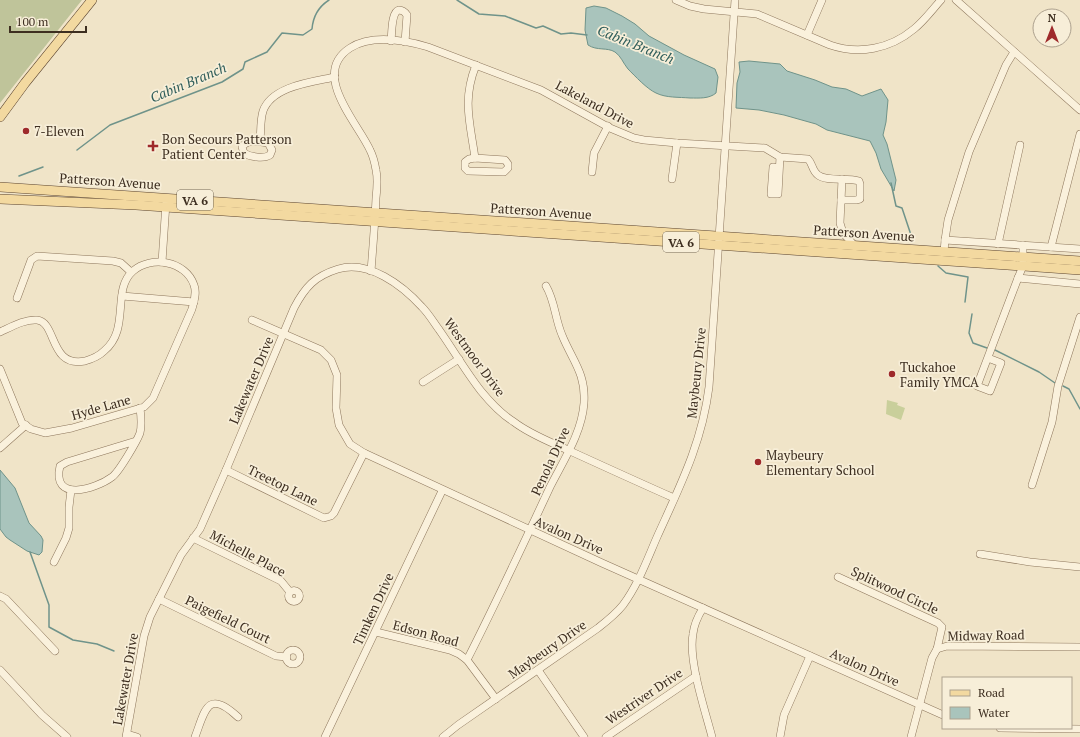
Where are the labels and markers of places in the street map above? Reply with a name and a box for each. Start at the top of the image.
place label: 7-Eleven [34,122,84,140]
marker: 7-Eleven [21,126,31,136]
place label: Bon Secours Patterson Patient Center [162,130,292,163]
marker: Bon Secours Patterson Patient Center [147,140,159,152]
place label: Tuckahoe Family YMCA [900,358,979,391]
marker: Tuckahoe Family YMCA [887,369,897,379]
place label: Maybeury Elementary School [766,446,875,479]
marker: Maybeury Elementary School [753,457,763,467]

